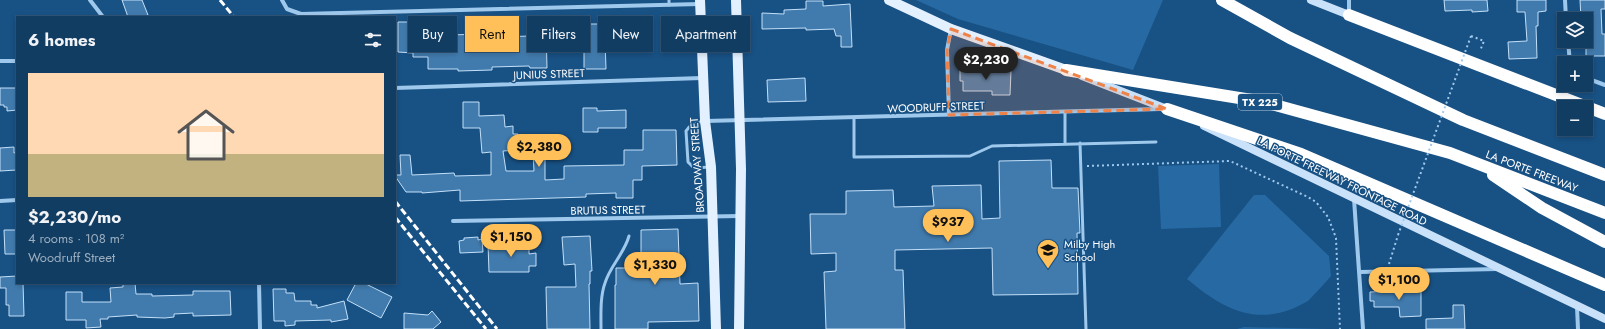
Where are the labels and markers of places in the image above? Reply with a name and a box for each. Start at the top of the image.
pin: $2,230 [953,47,1019,81]
pin: $2,380 [506,134,572,168]
pin: $937 [924,209,972,243]
pin: $1,150 [478,224,544,258]
place label: Milby High School [1064,236,1115,265]
school or university icon: Milby High School [1035,237,1061,270]
pin: $1,330 [622,252,688,286]
pin: $1,100 [1366,267,1432,301]

